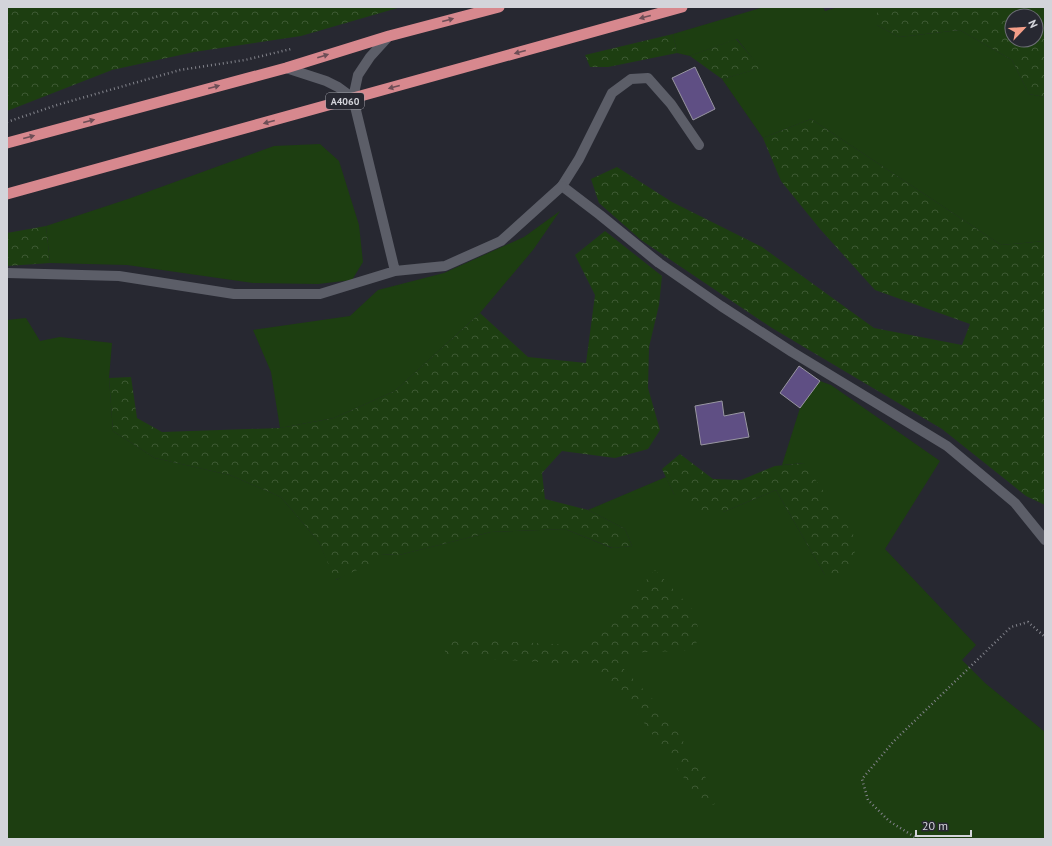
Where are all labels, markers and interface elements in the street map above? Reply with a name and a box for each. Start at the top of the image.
north arrow [1004,8,1044,48]
one-way arrow [639,15,651,21]
one-way arrow [442,17,454,23]
text: N [1025,18,1041,30]
one-way arrow [513,49,525,55]
one-way arrow [318,53,330,59]
one-way arrow [209,84,221,90]
one-way arrow [388,84,400,90]
road number: A4060 [326,93,364,109]
one-way arrow [83,118,95,124]
one-way arrow [263,119,275,125]
one-way arrow [23,134,35,140]
scale bar [916,812,971,838]
text: 20 m [922,818,948,833]

